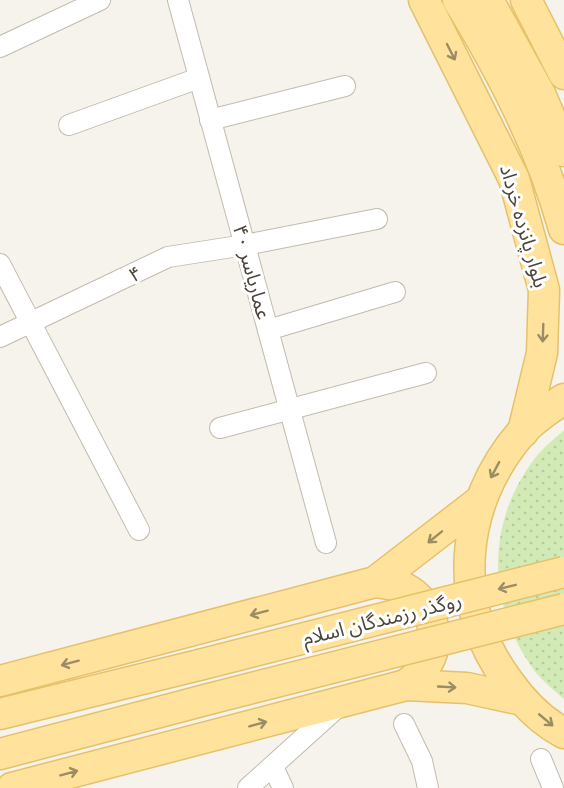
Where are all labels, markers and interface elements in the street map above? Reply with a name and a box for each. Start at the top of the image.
one-way arrow [445,43,457,60]
street label: بلوار پانزده خرداد [494,161,554,291]
street label: عماریاسر ۴۰ [228,222,277,322]
street label: ۴ [124,260,145,286]
one-way arrow [537,323,548,343]
one-way arrow [489,461,500,479]
one-way arrow [427,531,443,544]
one-way arrow [498,581,517,593]
street label: روگذر رزمندگان اسلام [300,587,465,653]
one-way arrow [249,608,268,619]
one-way arrow [61,657,80,669]
one-way arrow [437,681,457,692]
one-way arrow [538,713,553,727]
one-way arrow [248,717,267,729]
one-way arrow [59,767,78,778]

